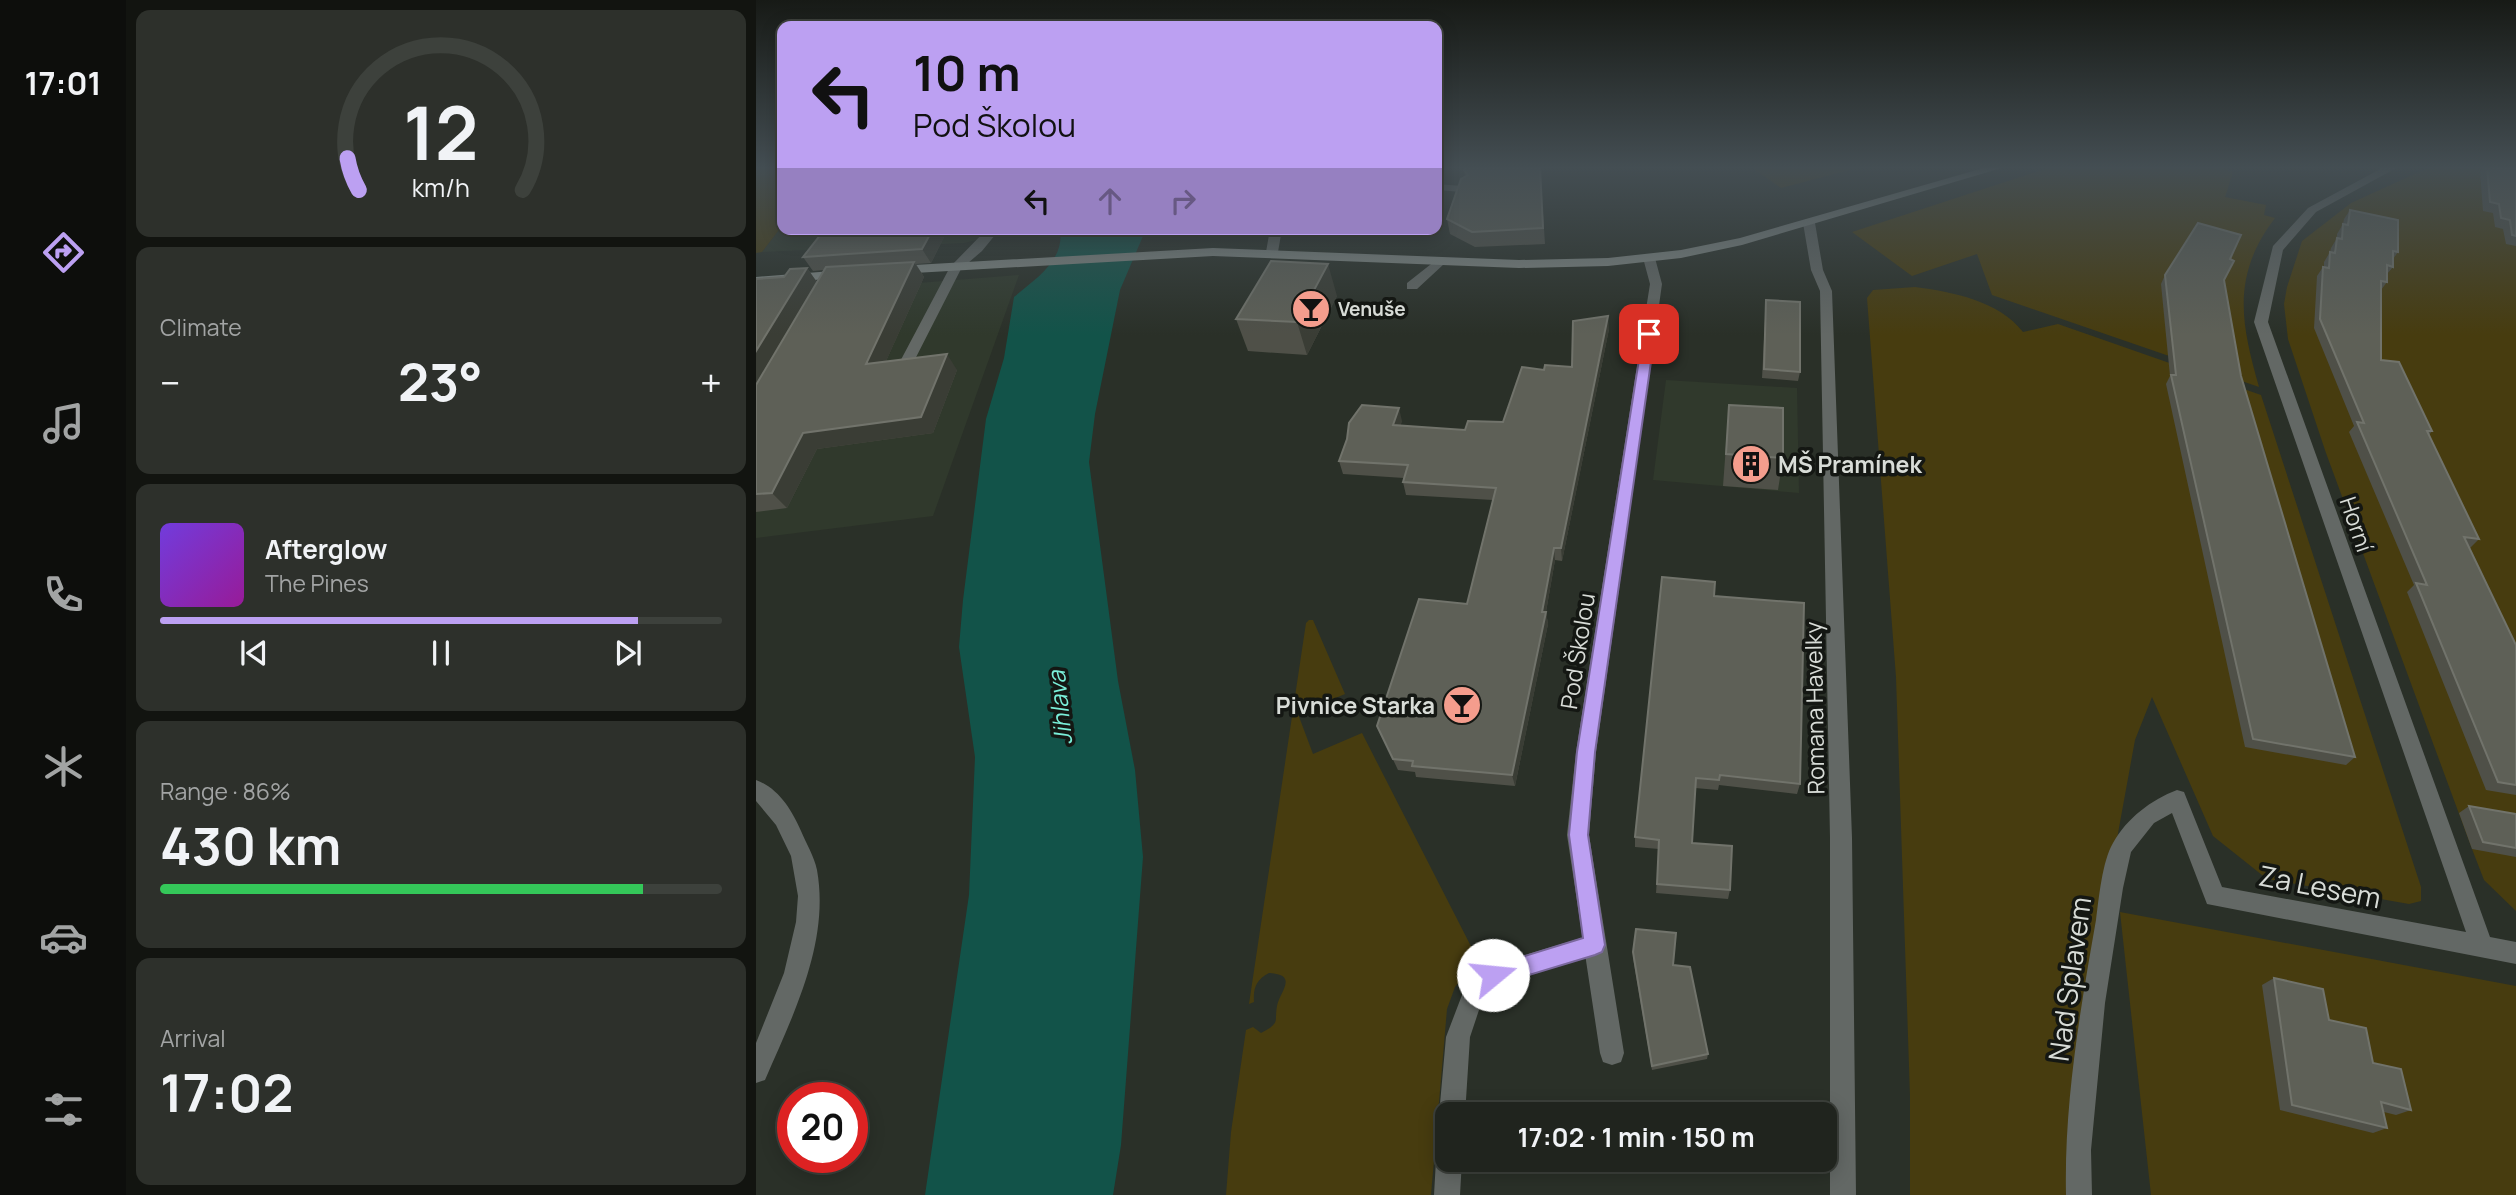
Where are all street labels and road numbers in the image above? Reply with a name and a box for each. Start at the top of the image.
street label: Horní [2333,492,2381,556]
street label: Pod Školou [1552,591,1602,711]
street label: Romana Havelky [1796,621,1832,795]
street label: Za Lesem [2256,856,2384,916]
street label: Nad Splavem [2039,894,2099,1064]

